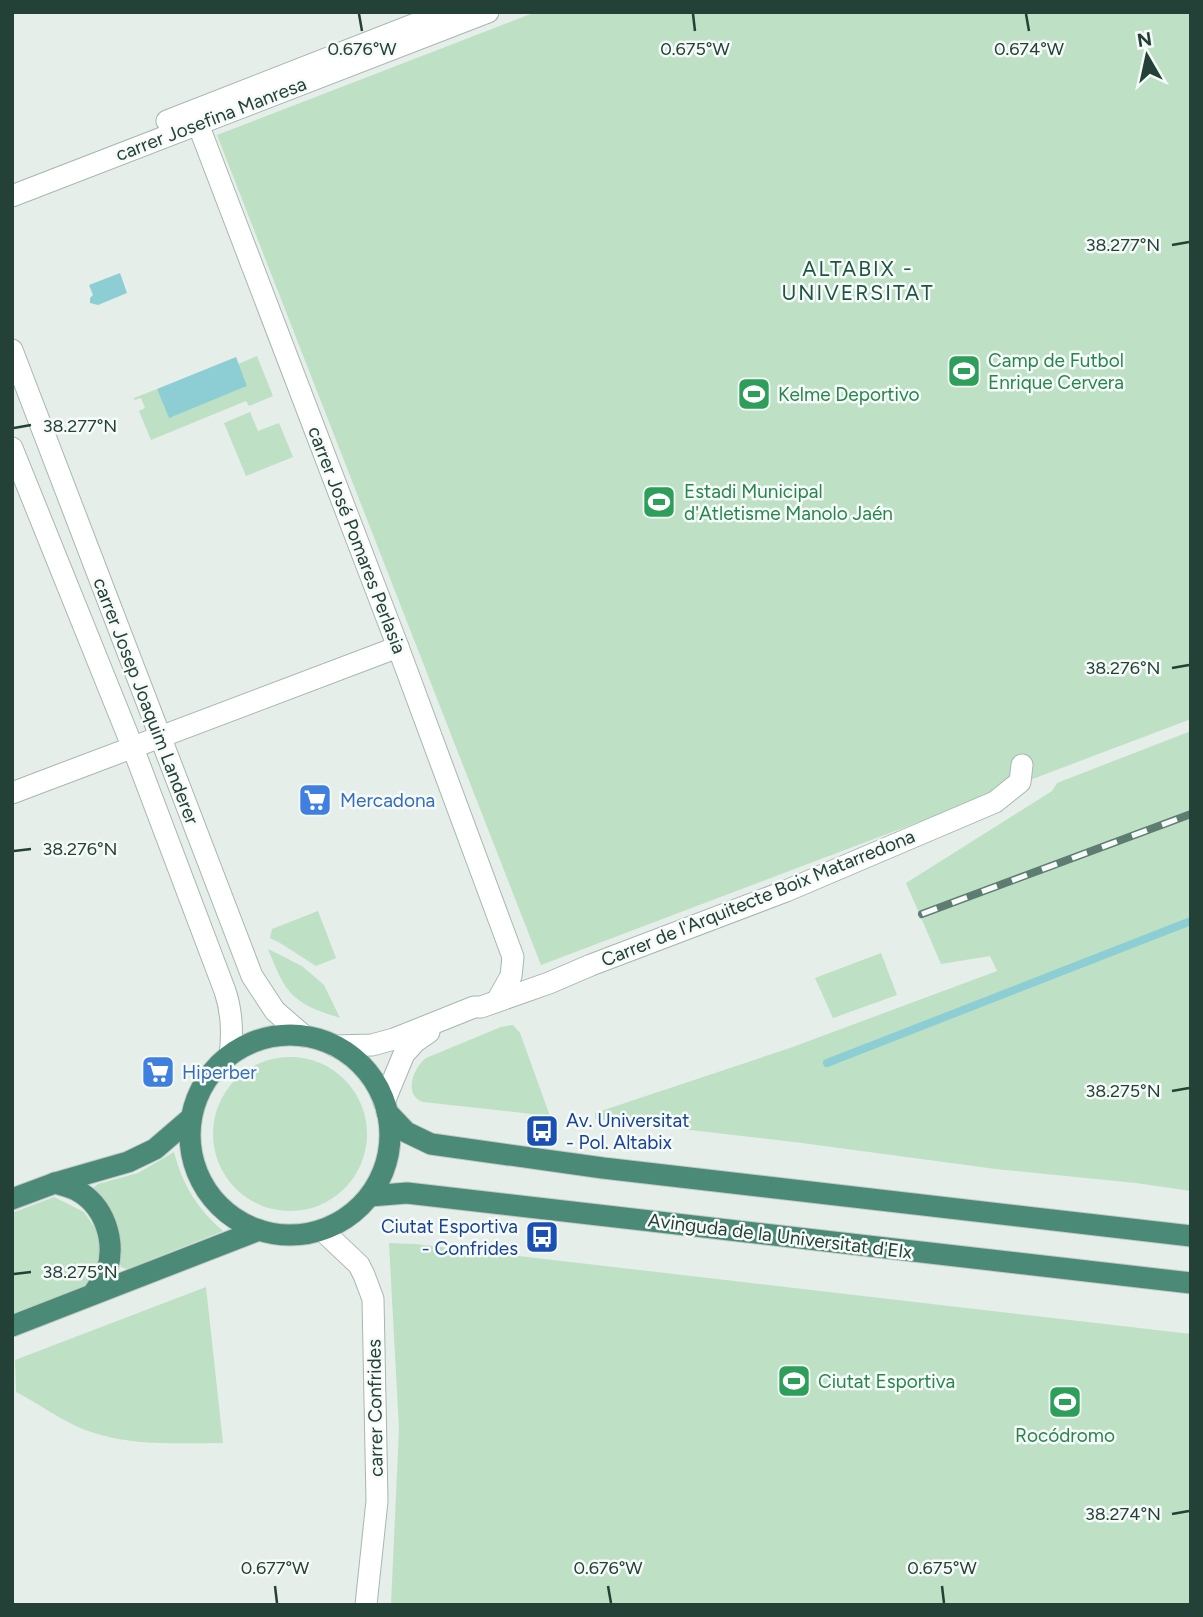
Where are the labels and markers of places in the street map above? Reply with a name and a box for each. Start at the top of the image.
place label: Camp de Futbol Enrique Cervera [988,349,1124,394]
sports icon: Camp de Futbol Enrique Cervera [945,352,983,390]
sports icon: Kelme Deportivo [735,375,773,413]
place label: Kelme Deportivo [778,383,920,406]
place label: Estadi Municipal d'Atletisme Manolo Jaén [684,480,893,525]
sports icon: Estadi Municipal d'Atletisme Manolo Jaén [640,483,678,521]
supermarket icon: Mercadona [296,781,334,819]
place label: Mercadona [340,789,435,812]
supermarket icon: Hiperber [139,1053,177,1091]
place label: Hiperber [182,1061,257,1084]
place label: Av. Universitat - Pol. Altabix [566,1109,689,1154]
bus stop icon: Av. Universitat - Pol. Altabix [523,1112,561,1150]
place label: Ciutat Esportiva - Confrides [381,1215,518,1260]
bus stop icon: Ciutat Esportiva - Confrides [523,1218,561,1256]
sports icon: Ciutat Esportiva [775,1362,813,1400]
place label: Ciutat Esportiva [818,1370,955,1393]
sports icon: Rocódromo [1046,1383,1084,1421]
place label: Rocódromo [1015,1424,1115,1447]

